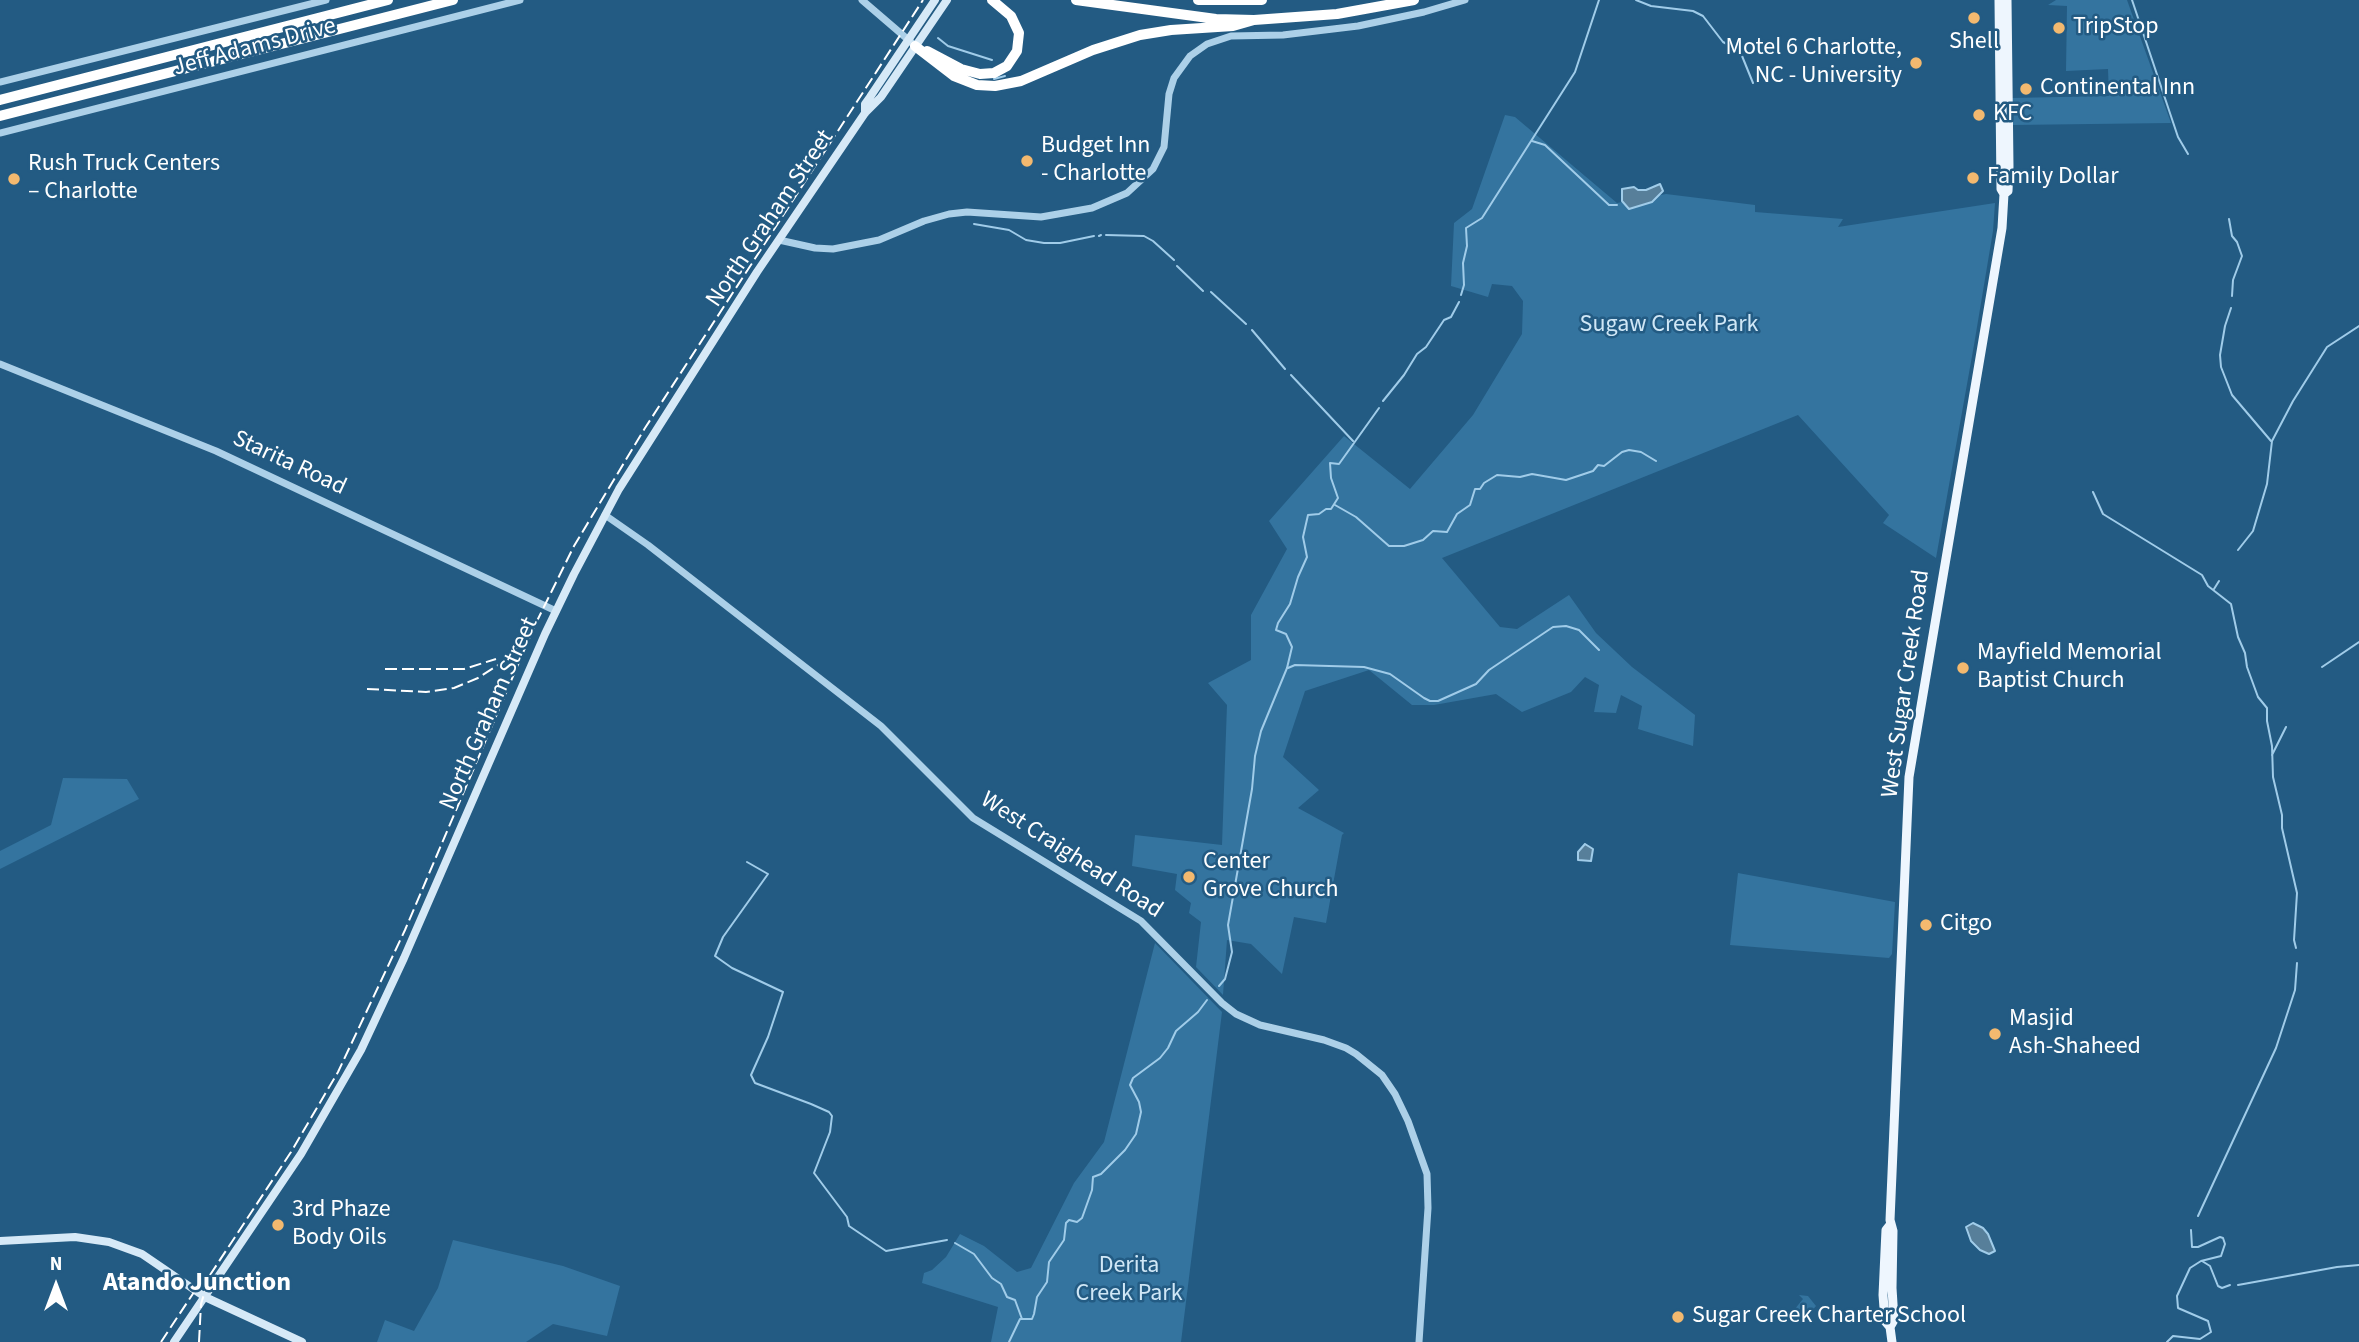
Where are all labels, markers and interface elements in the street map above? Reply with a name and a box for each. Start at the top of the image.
marker: Shell [1966,10,1982,26]
street label: Jeff Adams Drive [171,12,339,84]
place label: TripStop [2073,14,2159,42]
marker: TripStop [2051,20,2067,36]
place label: Shell [1949,29,1999,57]
place label: Motel 6 Charlotte, NC - University [1725,35,1902,91]
marker: Motel 6 Charlotte, NC - University [1908,55,1924,71]
place label: Continental Inn [2040,75,2195,103]
marker: Continental Inn [2018,81,2034,97]
place label: KFC [1993,101,2032,129]
marker: KFC [1971,107,1987,123]
street label: North Graham Street [701,125,841,313]
place label: Budget Inn - Charlotte [1041,133,1150,189]
place label: Rush Truck Centers – Charlotte [28,151,220,207]
marker: Budget Inn - Charlotte [1019,153,1035,169]
place label: Family Dollar [1987,164,2119,192]
marker: Family Dollar [1965,170,1981,186]
marker: Rush Truck Centers – Charlotte [6,171,22,187]
park label: Sugaw Creek Park [1580,312,1758,340]
street label: Starita Road [228,425,350,503]
street label: West Sugar Creek Road [1877,568,1937,800]
street label: North Graham Street [435,613,545,815]
place label: Mayfield Memorial Baptist Church [1977,640,2162,696]
marker: Mayfield Memorial Baptist Church [1955,660,1971,676]
street label: West Craighead Road [975,786,1167,926]
place label: Center Grove Church [1203,849,1339,905]
marker: Center Grove Church [1181,869,1197,885]
place label: Citgo [1940,911,1992,939]
marker: Citgo [1918,917,1934,933]
place label: Masjid Ash-Shaheed [2009,1006,2141,1062]
marker: Masjid Ash-Shaheed [1987,1026,2003,1042]
place label: 3rd Phaze Body Oils [292,1197,391,1253]
marker: 3rd Phaze Body Oils [270,1217,286,1233]
north arrow [21,1251,91,1321]
text: N [50,1251,62,1278]
park label: Derita Creek Park [1075,1253,1183,1309]
district label: Atando Junction [103,1268,291,1300]
place label: Sugar Creek Charter School [1692,1303,1966,1331]
marker: Sugar Creek Charter School [1670,1309,1686,1325]

